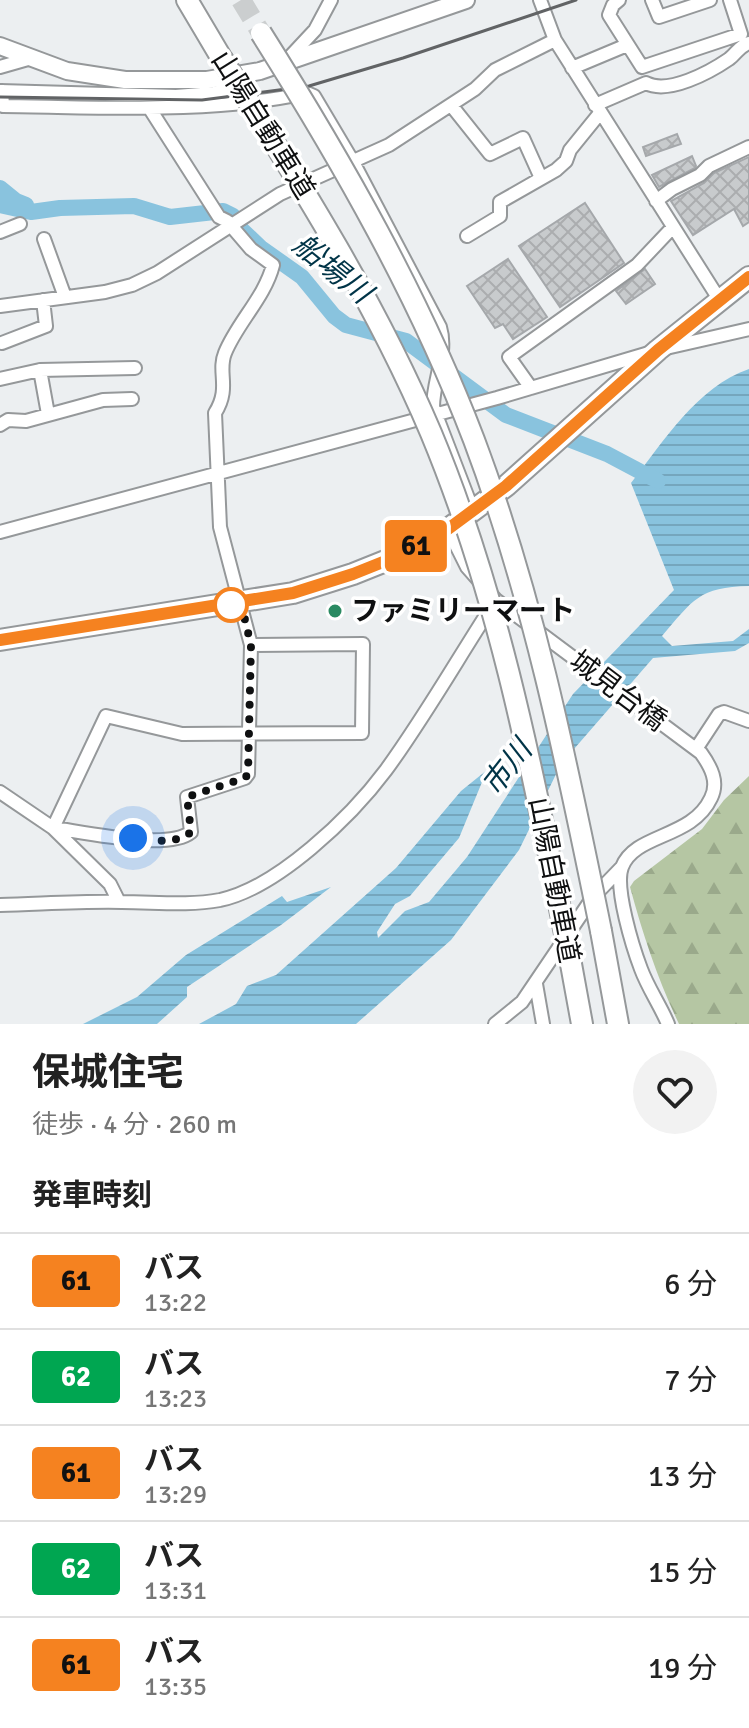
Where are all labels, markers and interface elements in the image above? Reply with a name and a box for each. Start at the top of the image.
street label: 山陽自動車道 [204,45,322,205]
water label: 船場川 [285,226,381,314]
line badge: 61 [380,520,452,572]
text: 61 [401,529,431,563]
unlabelled marker [214,588,248,622]
place label: ファミリーマート [351,594,575,628]
marker: ファミリーマート [326,602,344,620]
street label: 城見台橋 [563,644,673,738]
water label: 市川 [474,731,542,803]
street label: 山陽自動車道 [521,794,587,966]
your location [113,818,153,858]
text: 保城住宅 [32,1049,184,1096]
button: heart [633,1050,717,1134]
text: 徒歩 · 4 分 · 260 m [32,1109,237,1141]
text: 発車時刻 [32,1177,152,1214]
text: バス [144,1250,204,1287]
text: 61 [61,1264,91,1298]
text: 6 分 [664,1266,717,1303]
text: 13:22 [144,1287,207,1319]
text: バス [144,1346,204,1383]
text: 62 [61,1360,91,1394]
text: 7 分 [664,1362,717,1399]
text: 13:23 [144,1383,207,1415]
text: バス [144,1442,204,1479]
text: 61 [61,1456,91,1490]
text: 13 分 [648,1458,717,1495]
text: 13:29 [144,1479,207,1511]
text: バス [144,1538,204,1575]
text: 62 [61,1552,91,1586]
text: 15 分 [648,1554,717,1591]
text: 13:31 [144,1575,207,1607]
text: バス [144,1634,204,1671]
text: 61 [61,1648,91,1682]
text: 19 分 [648,1650,717,1687]
text: 13:35 [144,1671,207,1703]

